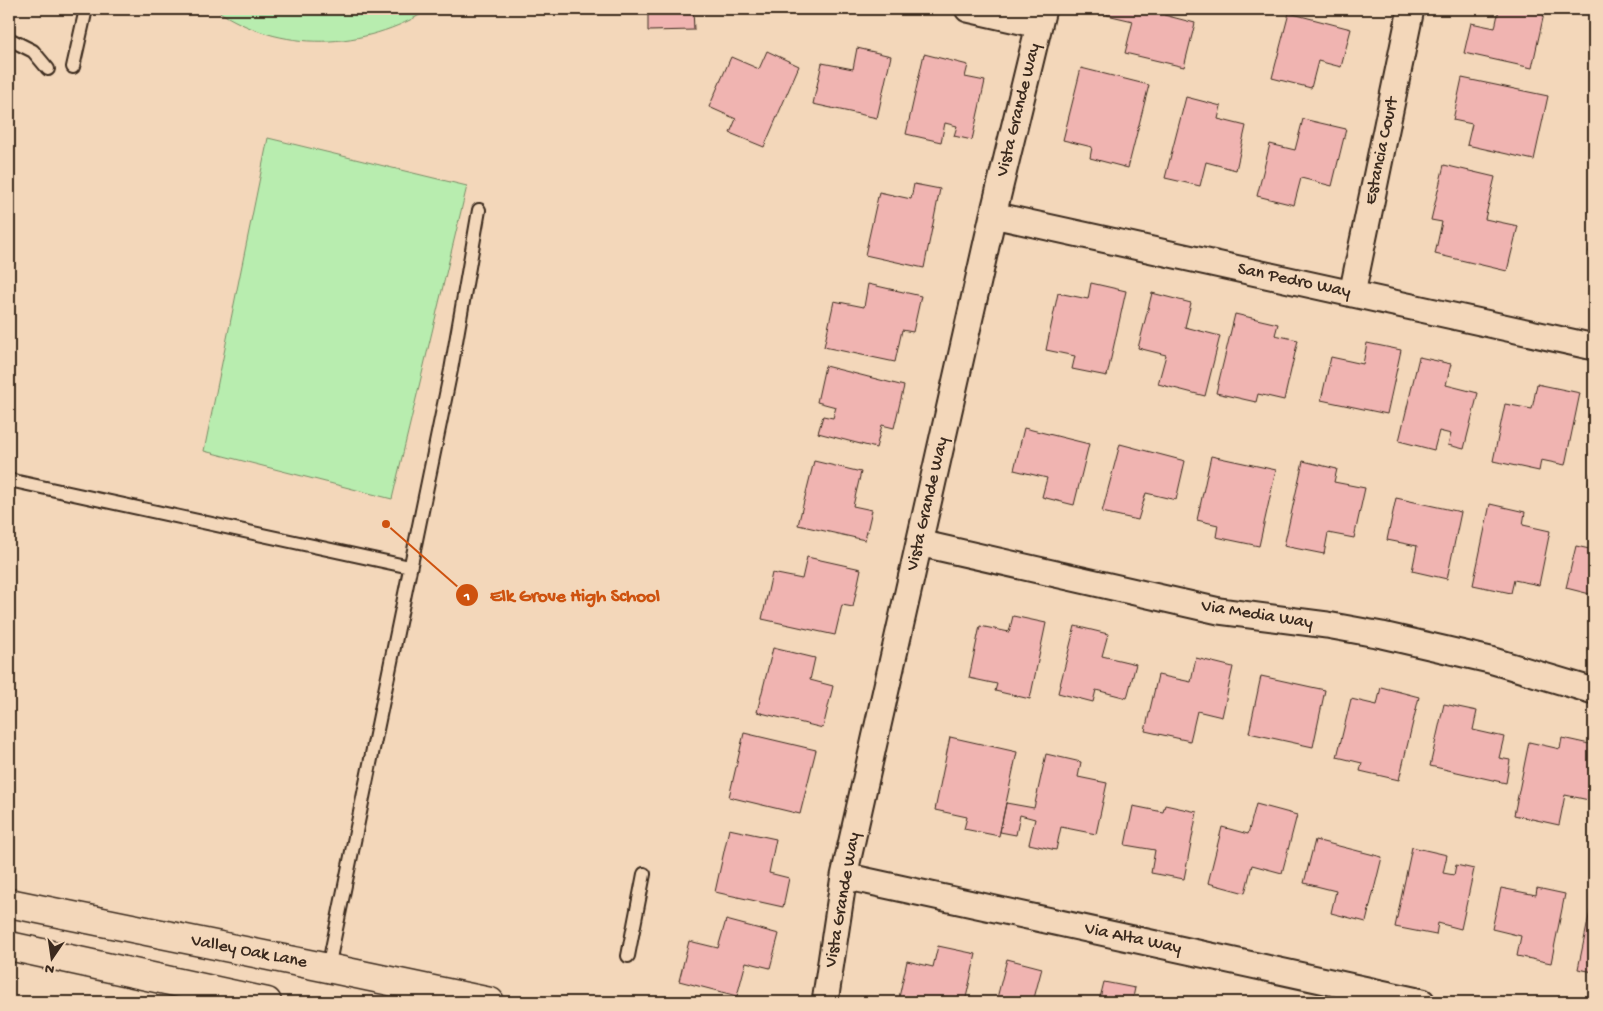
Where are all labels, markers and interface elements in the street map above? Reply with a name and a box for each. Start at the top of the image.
street label: Vista Grande Way [992,41,1046,180]
street label: Estancia Court [1360,94,1404,207]
street label: San Pedro Way [1236,259,1353,303]
street label: Vista Grande Way [902,435,954,574]
callout: Elk Grove High School [455,578,670,612]
text: Elk Grove High School [490,586,660,609]
text: 1 [463,588,470,606]
street label: Via Media Way [1199,596,1314,634]
street label: Vista Grande Way [821,831,865,970]
street label: Via Alta Way [1082,918,1183,960]
street label: Valley Oak Lane [188,930,310,974]
north arrow [28,934,78,984]
text: N [43,959,56,978]

